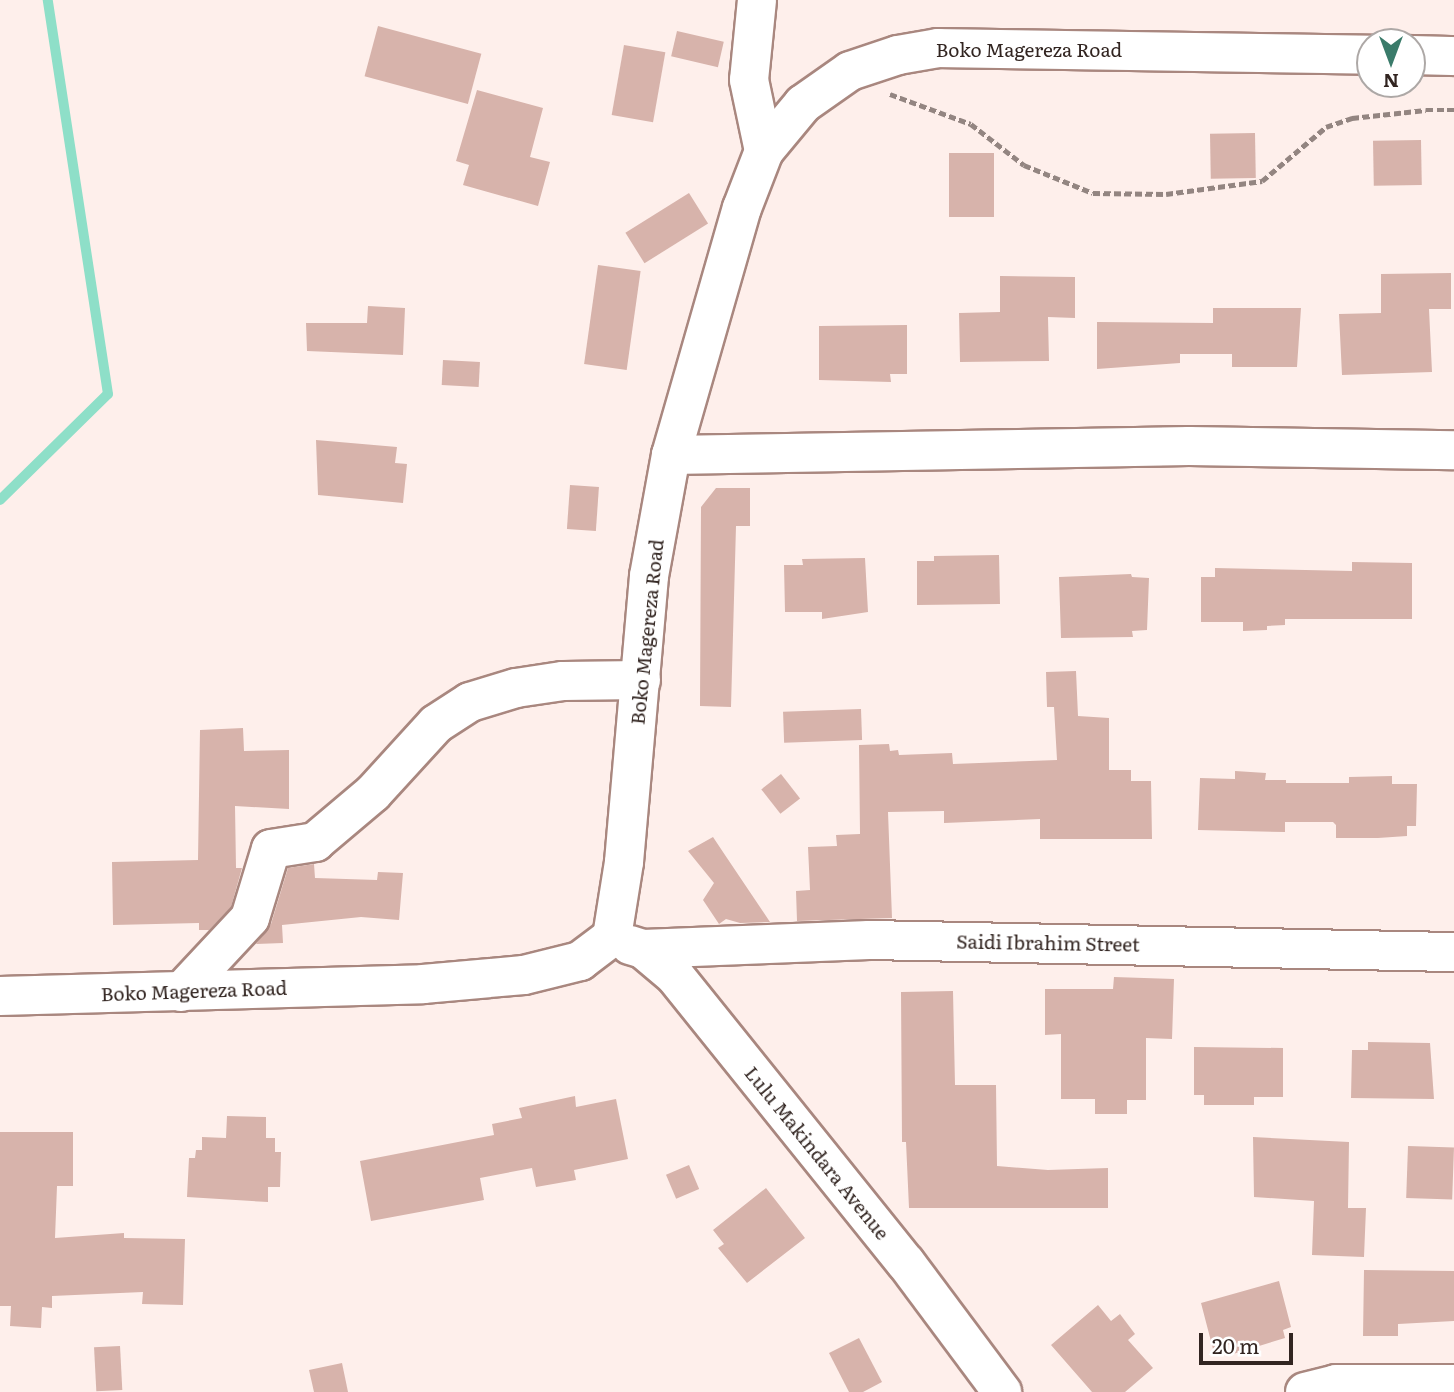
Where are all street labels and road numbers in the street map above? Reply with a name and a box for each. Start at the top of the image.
street label: Boko Magereza Road [936,39,1122,61]
street label: Boko Magereza Road [626,538,668,726]
street label: Saidi Ibrahim Street [956,930,1140,956]
street label: Boko Magereza Road [100,976,288,1006]
street label: Lulu Makindara Avenue [740,1062,894,1244]

